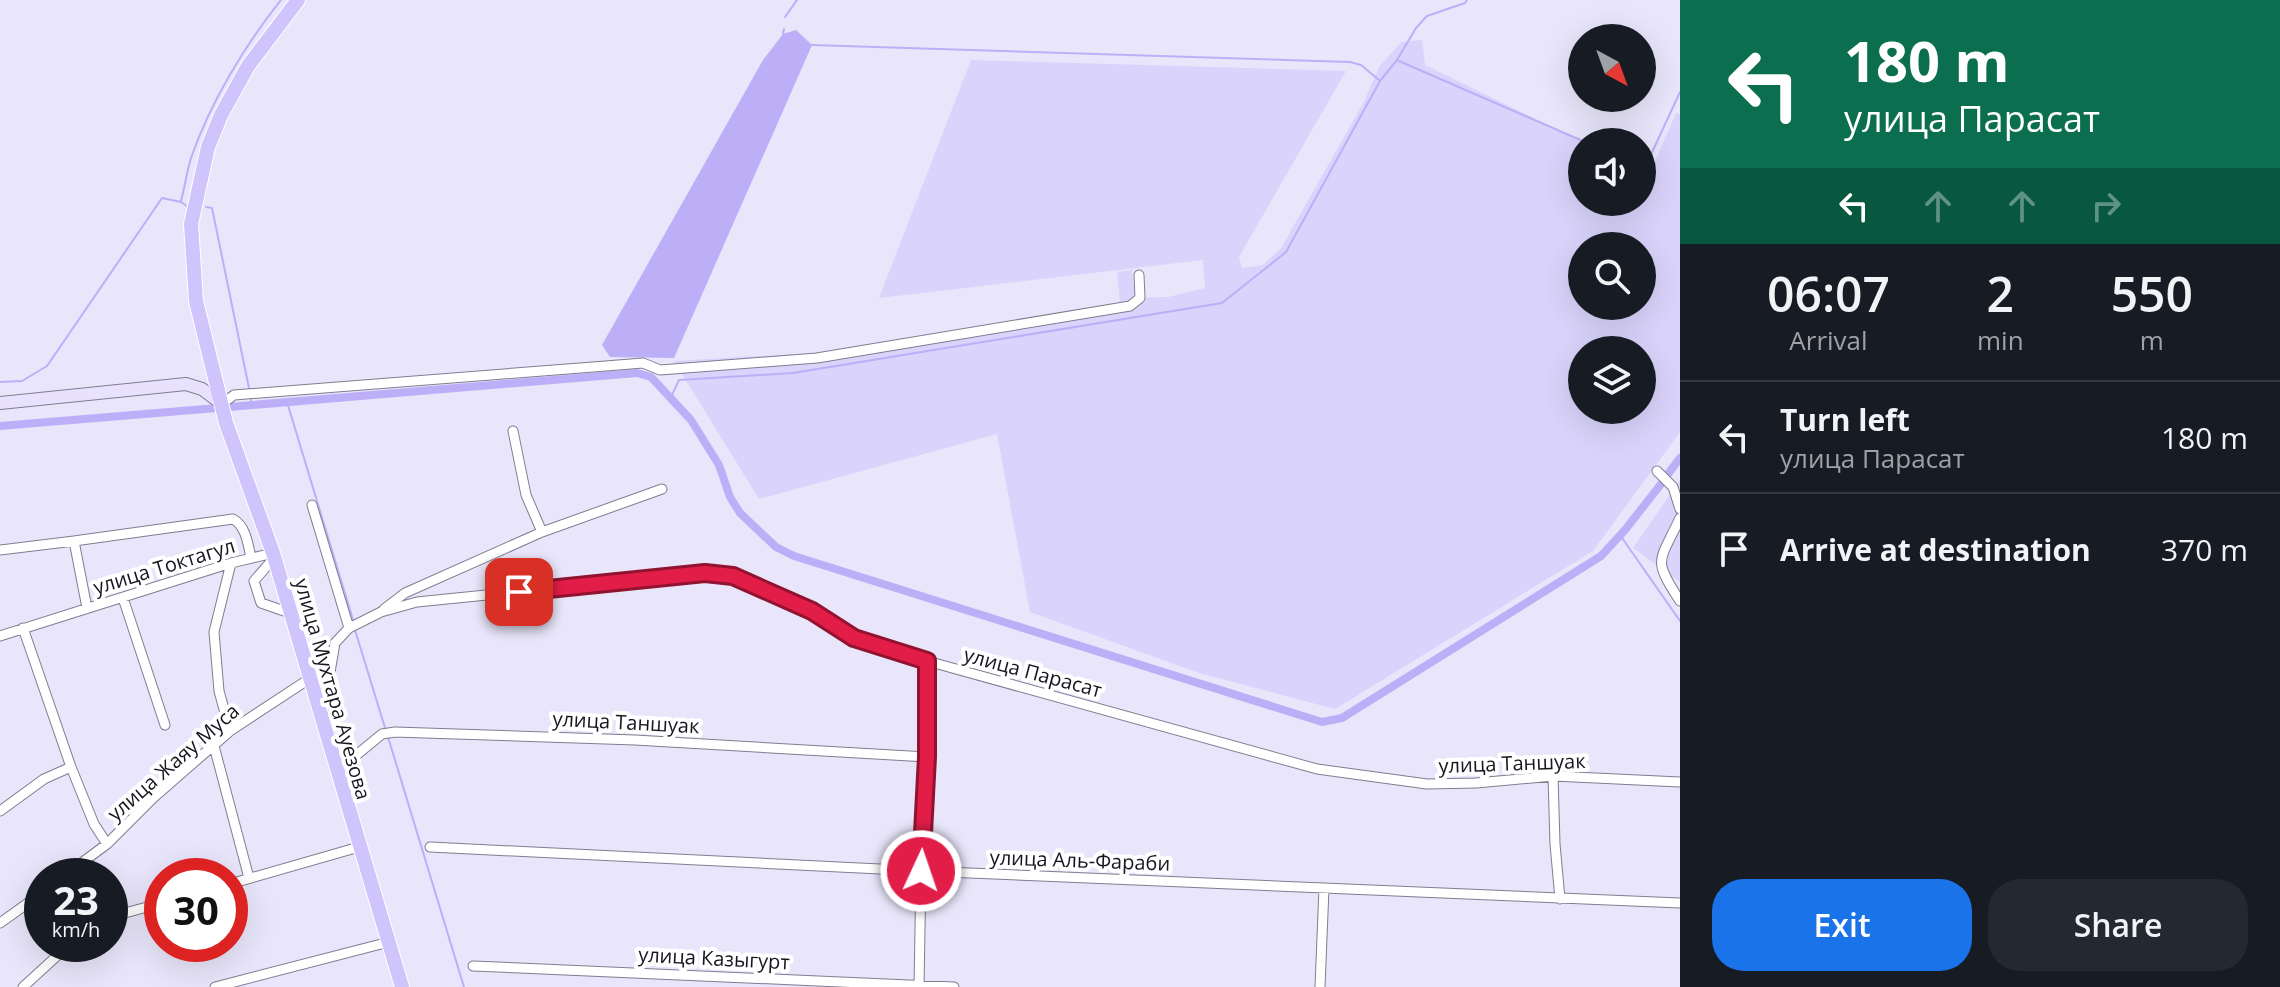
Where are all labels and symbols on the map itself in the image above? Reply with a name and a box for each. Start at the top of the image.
north arrow [1568,24,1656,112]
street label: улица Токтагул [90,532,238,600]
pin [485,558,553,626]
street label: улица Мухтара Ауезова [288,575,378,803]
street label: улица Парасат [961,641,1105,703]
street label: улица Жаяу Муса [102,697,244,827]
street label: улица Таншуак [552,705,701,739]
street label: улица Таншуак [1438,747,1587,779]
position arrow [879,829,963,913]
street label: улица Аль-Фараби [989,843,1171,877]
speed limit sign: 30 [144,858,248,962]
street label: улица Казыгурт [638,941,790,975]

